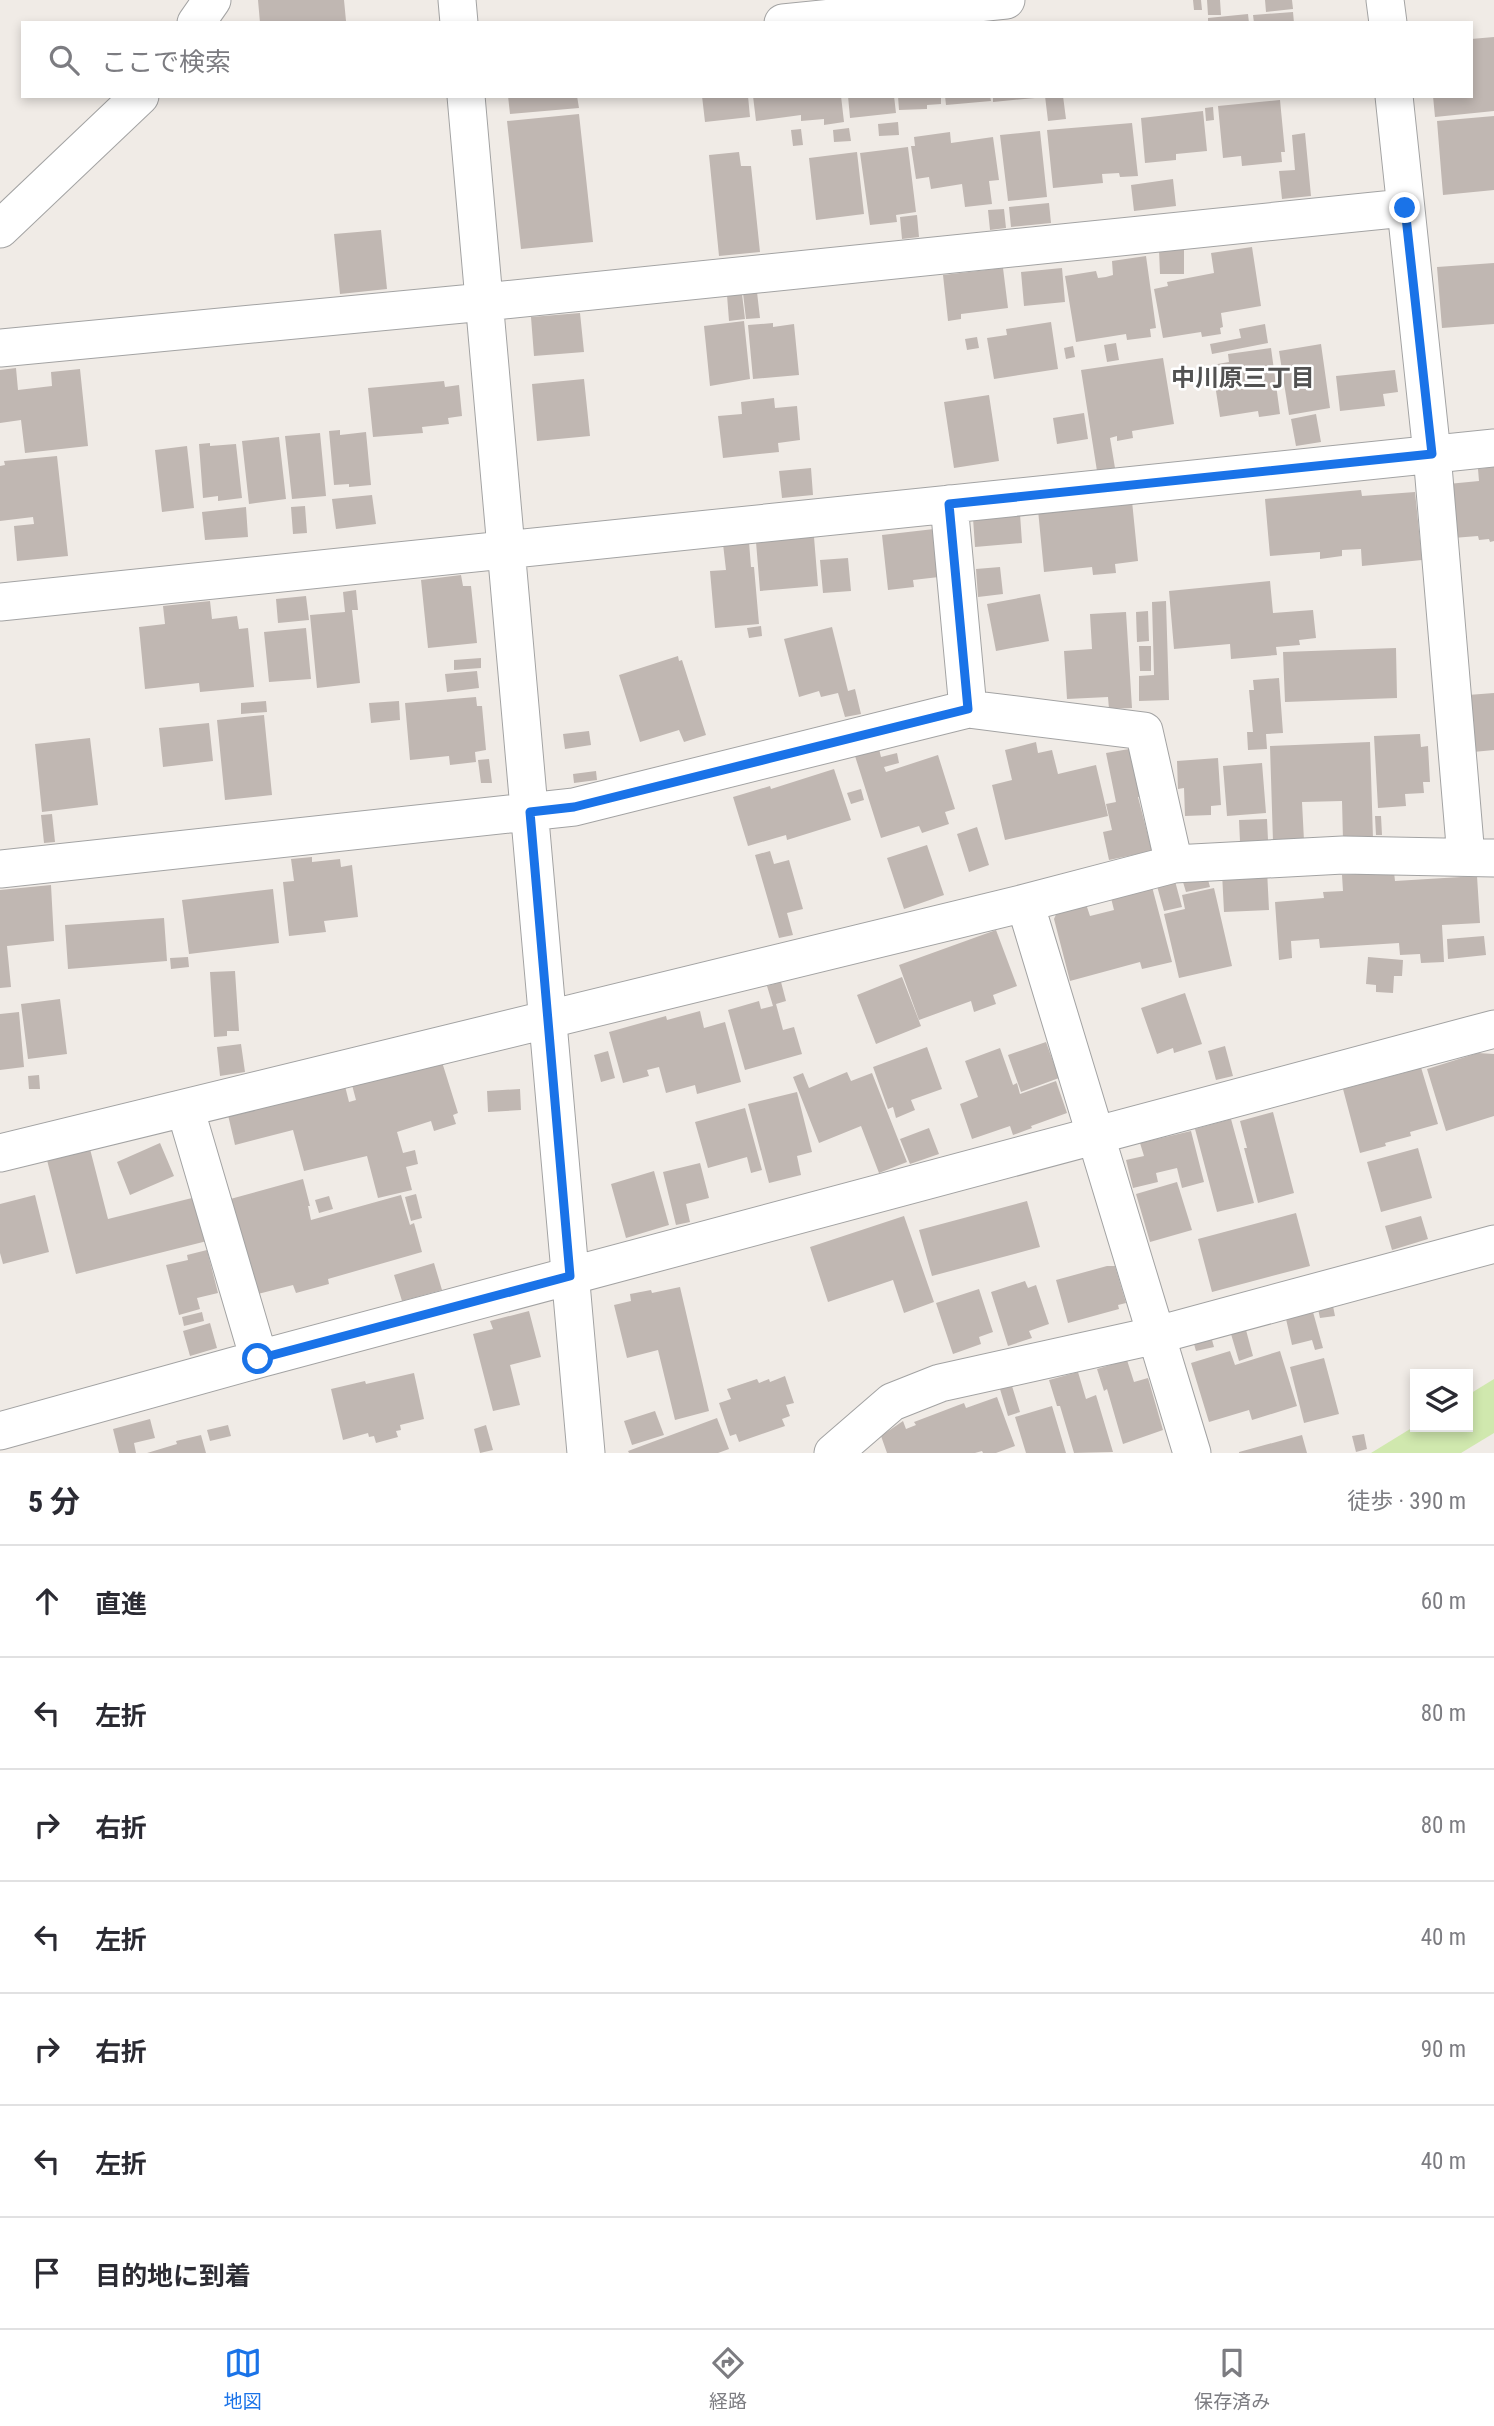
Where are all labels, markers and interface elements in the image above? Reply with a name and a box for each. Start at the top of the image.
search box [21,21,1473,98]
icon: search [45,41,83,79]
text: ここで検索 [101,47,231,77]
route end [1389,192,1420,223]
district label: 中川原三丁目 [1171,364,1315,392]
route start [242,1343,273,1374]
map controls [1410,1369,1473,1432]
button: layers [1410,1369,1473,1432]
text: 5 分 [28,1484,80,1519]
text: 徒歩 · 390 m [1347,1488,1466,1515]
icon: ahead [28,1582,66,1620]
text: 60 m [1421,1588,1466,1615]
text: 直進 [95,1589,147,1619]
icon: left [28,1694,66,1732]
text: 80 m [1421,1700,1466,1727]
text: 左折 [95,1701,147,1731]
icon: right [28,1806,66,1844]
text: 80 m [1421,1812,1466,1839]
text: 右折 [95,1813,147,1843]
icon: left [28,1918,66,1956]
text: 40 m [1421,1924,1466,1951]
text: 左折 [95,1925,147,1955]
icon: right [28,2030,66,2068]
text: 90 m [1421,2036,1466,2063]
text: 右折 [95,2037,147,2067]
icon: left [28,2142,66,2180]
text: 40 m [1421,2148,1466,2175]
text: 左折 [95,2149,147,2179]
icon: arrive [28,2254,66,2292]
text: 目的地に到着 [95,2261,251,2291]
tab: 地図 [224,2344,262,2413]
tab: 経路 [709,2344,747,2413]
tab: 保存済み [1194,2344,1270,2413]

